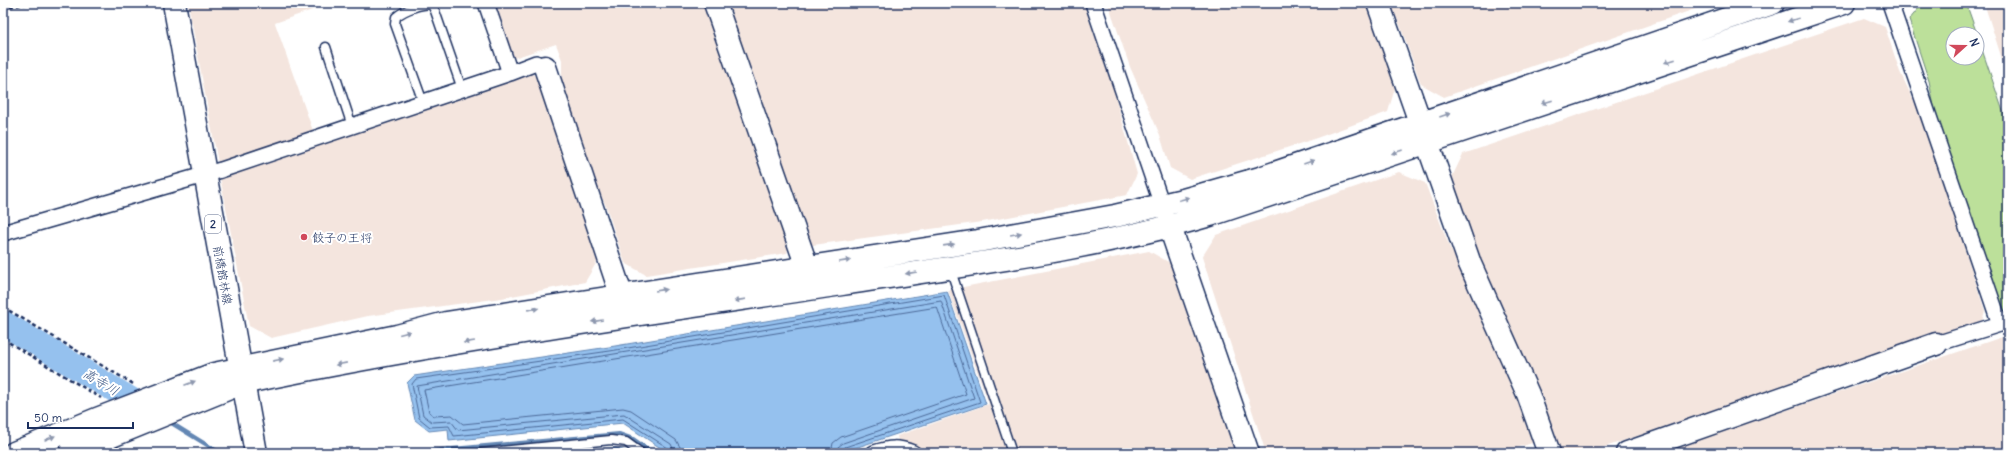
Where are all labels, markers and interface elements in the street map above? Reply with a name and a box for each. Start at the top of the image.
one-way arrow [1787,17,1799,23]
north arrow [1945,26,1985,66]
text: N [1966,36,1982,48]
one-way arrow [1664,58,1676,64]
one-way arrow [1540,99,1552,105]
one-way arrow [1440,112,1452,118]
one-way arrow [1391,149,1403,155]
one-way arrow [1303,158,1315,164]
one-way arrow [1178,196,1191,202]
road number: 2 [205,215,221,233]
place label: 餃子の王将 [312,230,372,245]
one-way arrow [1010,231,1022,237]
marker: 餃子の王将 [299,232,309,242]
one-way arrow [943,242,955,248]
street label: 前橋館林線 [210,244,236,306]
one-way arrow [839,258,851,264]
one-way arrow [905,270,917,276]
one-way arrow [655,287,667,293]
one-way arrow [733,297,746,303]
one-way arrow [527,306,539,312]
one-way arrow [591,318,603,324]
one-way arrow [399,330,411,336]
one-way arrow [463,339,475,345]
one-way arrow [272,356,284,362]
one-way arrow [335,362,347,368]
water label: 高寺川 [80,365,122,399]
one-way arrow [184,380,196,386]
scale bar [28,404,133,430]
text: 50 m [34,410,63,425]
one-way arrow [45,435,56,441]

